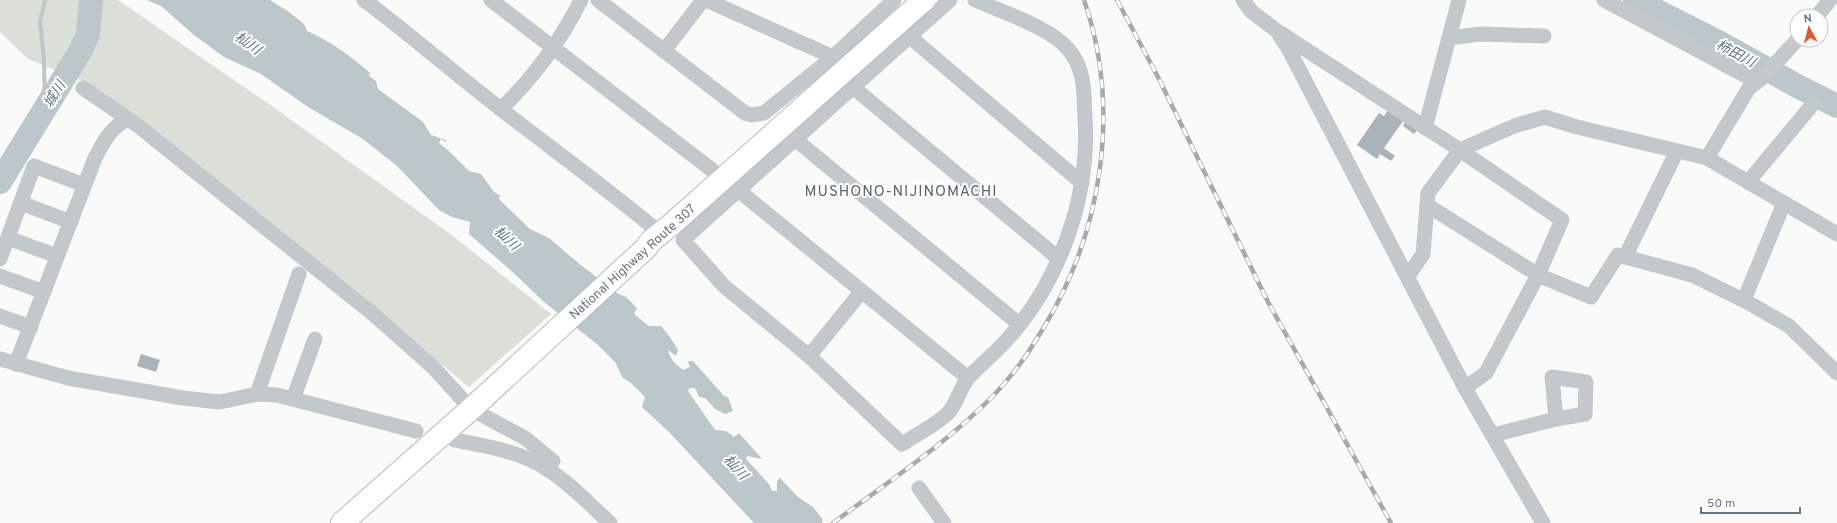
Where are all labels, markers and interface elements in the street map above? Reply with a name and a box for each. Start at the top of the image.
north arrow [1789,8,1829,48]
text: N [1803,12,1813,26]
water label: 杣川 [231,29,265,60]
water label: 柿田川 [1713,37,1760,73]
water label: 城川 [41,77,71,111]
district label: MUSHONO-NIJINOMACHI [804,183,998,202]
street label: National Highway Route 307 [567,201,700,323]
water label: 杣川 [490,223,523,256]
water label: 杣川 [719,452,752,486]
scale bar [1701,489,1800,515]
text: 50 m [1707,496,1735,512]

